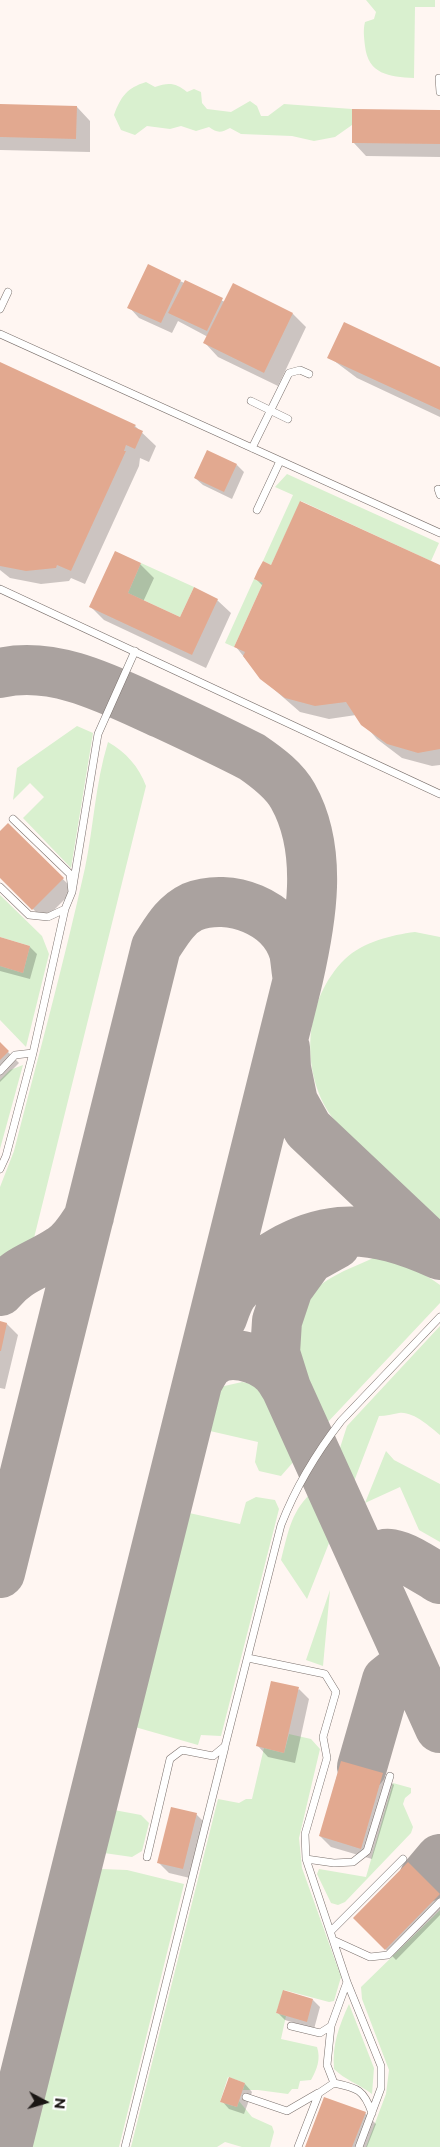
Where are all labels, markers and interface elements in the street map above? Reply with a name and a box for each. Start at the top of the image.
north arrow [20,2077,70,2127]
text: N [50,2097,69,2110]

